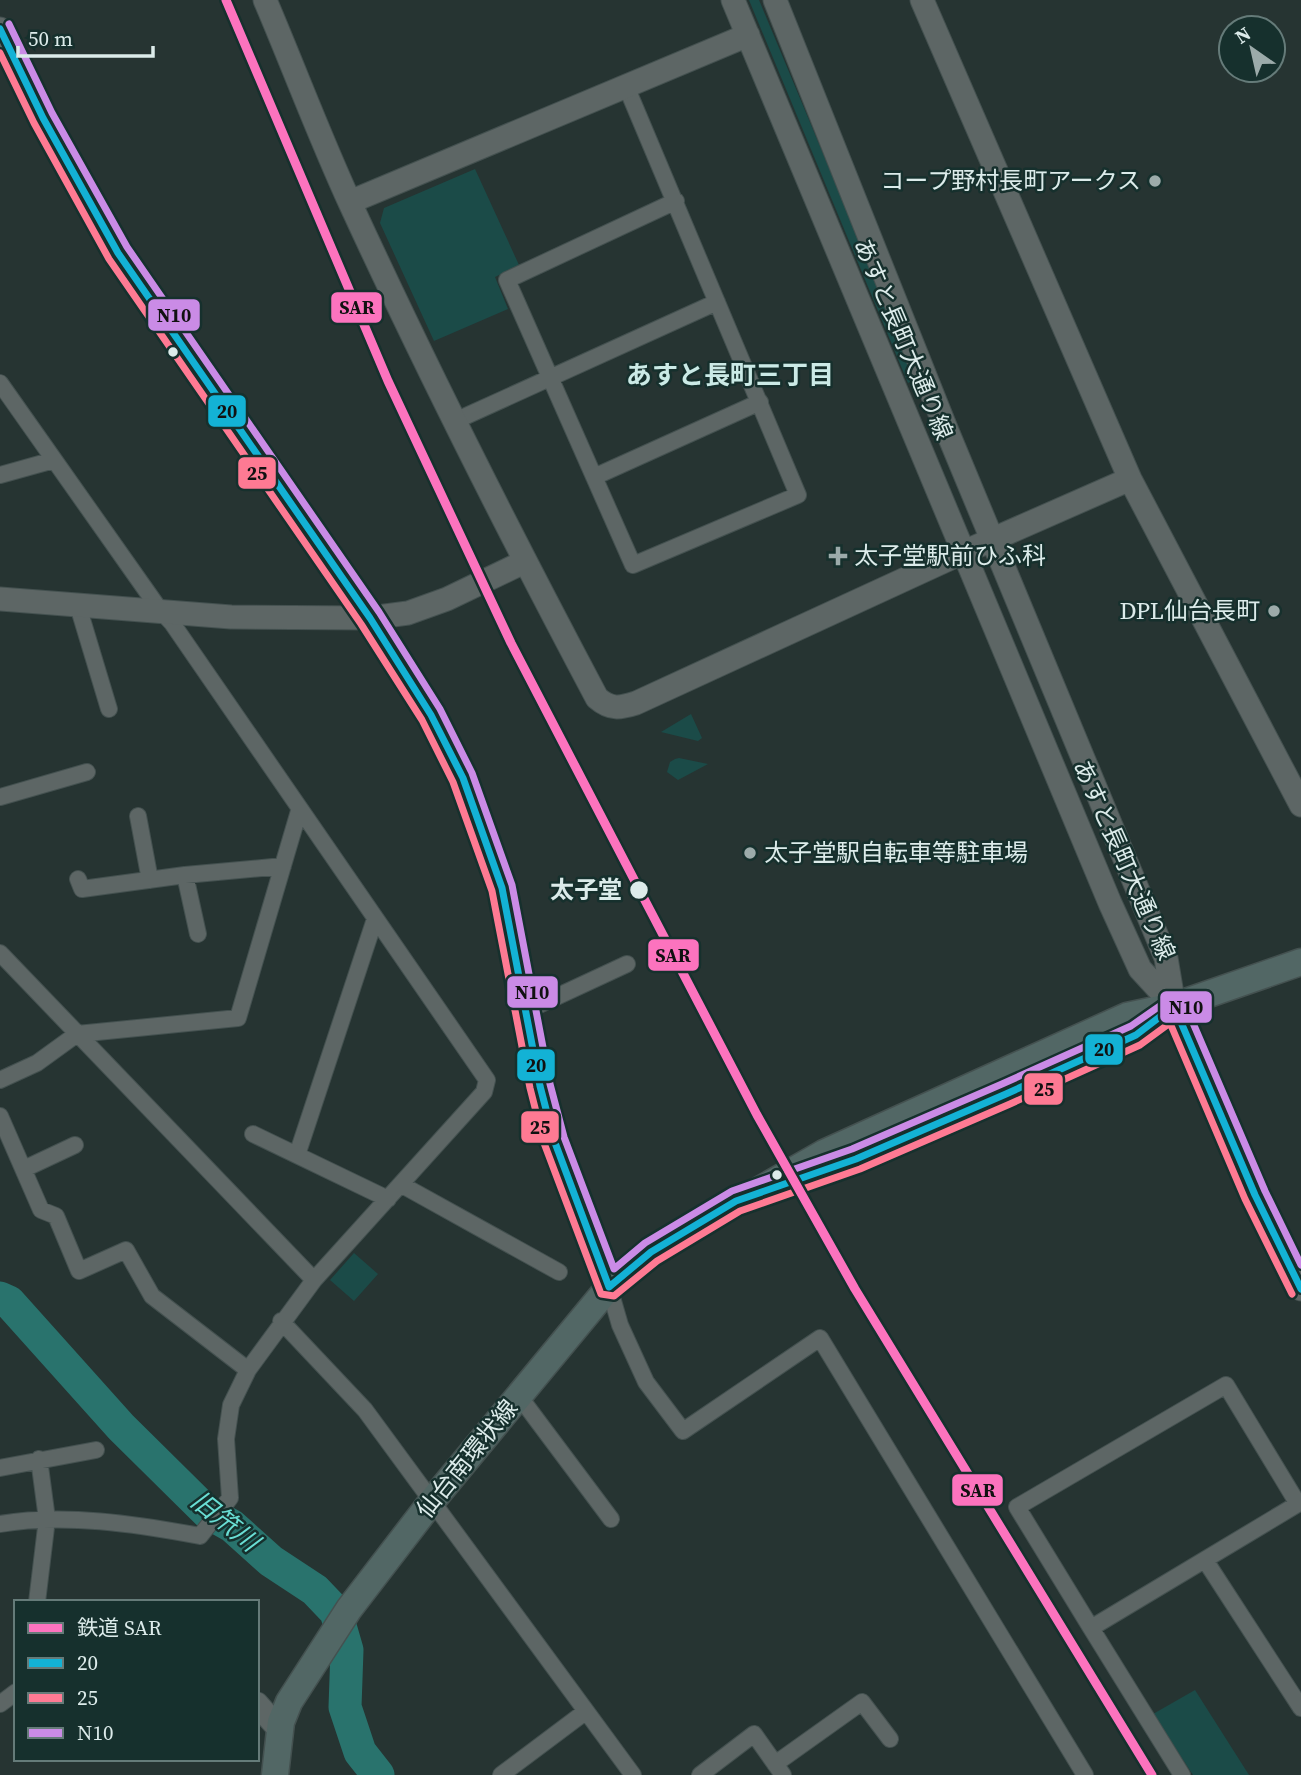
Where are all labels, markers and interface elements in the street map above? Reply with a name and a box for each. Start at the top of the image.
scale bar [18,14,152,58]
north arrow [1217,14,1287,84]
text: N [1229,20,1256,50]
text: 50 m [28,24,73,53]
place label: コープ野村長町アークス [881,164,1141,197]
marker: コープ野村長町アークス [1147,173,1163,189]
street label: あすと長町大通り線 [846,233,961,445]
line badge: SAR [330,291,383,324]
text: SAR [339,294,375,320]
line badge: N10 [147,298,201,332]
text: N10 [157,302,191,328]
unlabelled marker [166,345,180,359]
district label: あすと長町三丁目 [626,357,834,393]
line badge: 20 [207,394,247,428]
text: 20 [217,398,237,424]
line badge: 25 [237,456,277,490]
text: 25 [247,460,267,486]
place label: 太子堂駅前ひふ科 [854,539,1046,572]
marker: 太子堂駅前ひふ科 [828,546,848,566]
place label: DPL仙台長町 [1119,594,1260,627]
marker: DPL仙台長町 [1266,603,1282,619]
street label: あすと長町大通り線 [1065,754,1183,965]
place label: 太子堂駅自転車等駐車場 [764,836,1028,869]
marker: 太子堂駅自転車等駐車場 [742,845,758,861]
place label: 太子堂 [550,873,622,906]
marker: 太子堂 [628,879,650,901]
line badge: SAR [647,938,700,972]
text: SAR [655,942,691,968]
line badge: N10 [506,975,559,1009]
text: N10 [515,979,549,1005]
line badge: N10 [1159,990,1213,1024]
text: N10 [1169,994,1203,1020]
line badge: 20 [1084,1033,1124,1066]
text: 20 [1094,1036,1114,1062]
line badge: 20 [516,1048,556,1082]
text: 20 [526,1052,546,1078]
line badge: 25 [1023,1072,1064,1106]
text: 25 [1034,1076,1054,1102]
line badge: 25 [520,1110,560,1144]
text: 25 [530,1114,550,1140]
unlabelled marker [770,1168,784,1182]
street label: 仙台南環状線 [408,1392,525,1525]
line badge: SAR [951,1473,1004,1507]
text: SAR [960,1477,996,1503]
water label: 旧笊川 [183,1482,269,1561]
legend [14,1600,259,1761]
text: 鉄道 SAR [77,1613,162,1642]
text: 20 [77,1648,98,1677]
text: 25 [77,1683,98,1712]
text: N10 [77,1718,113,1747]

